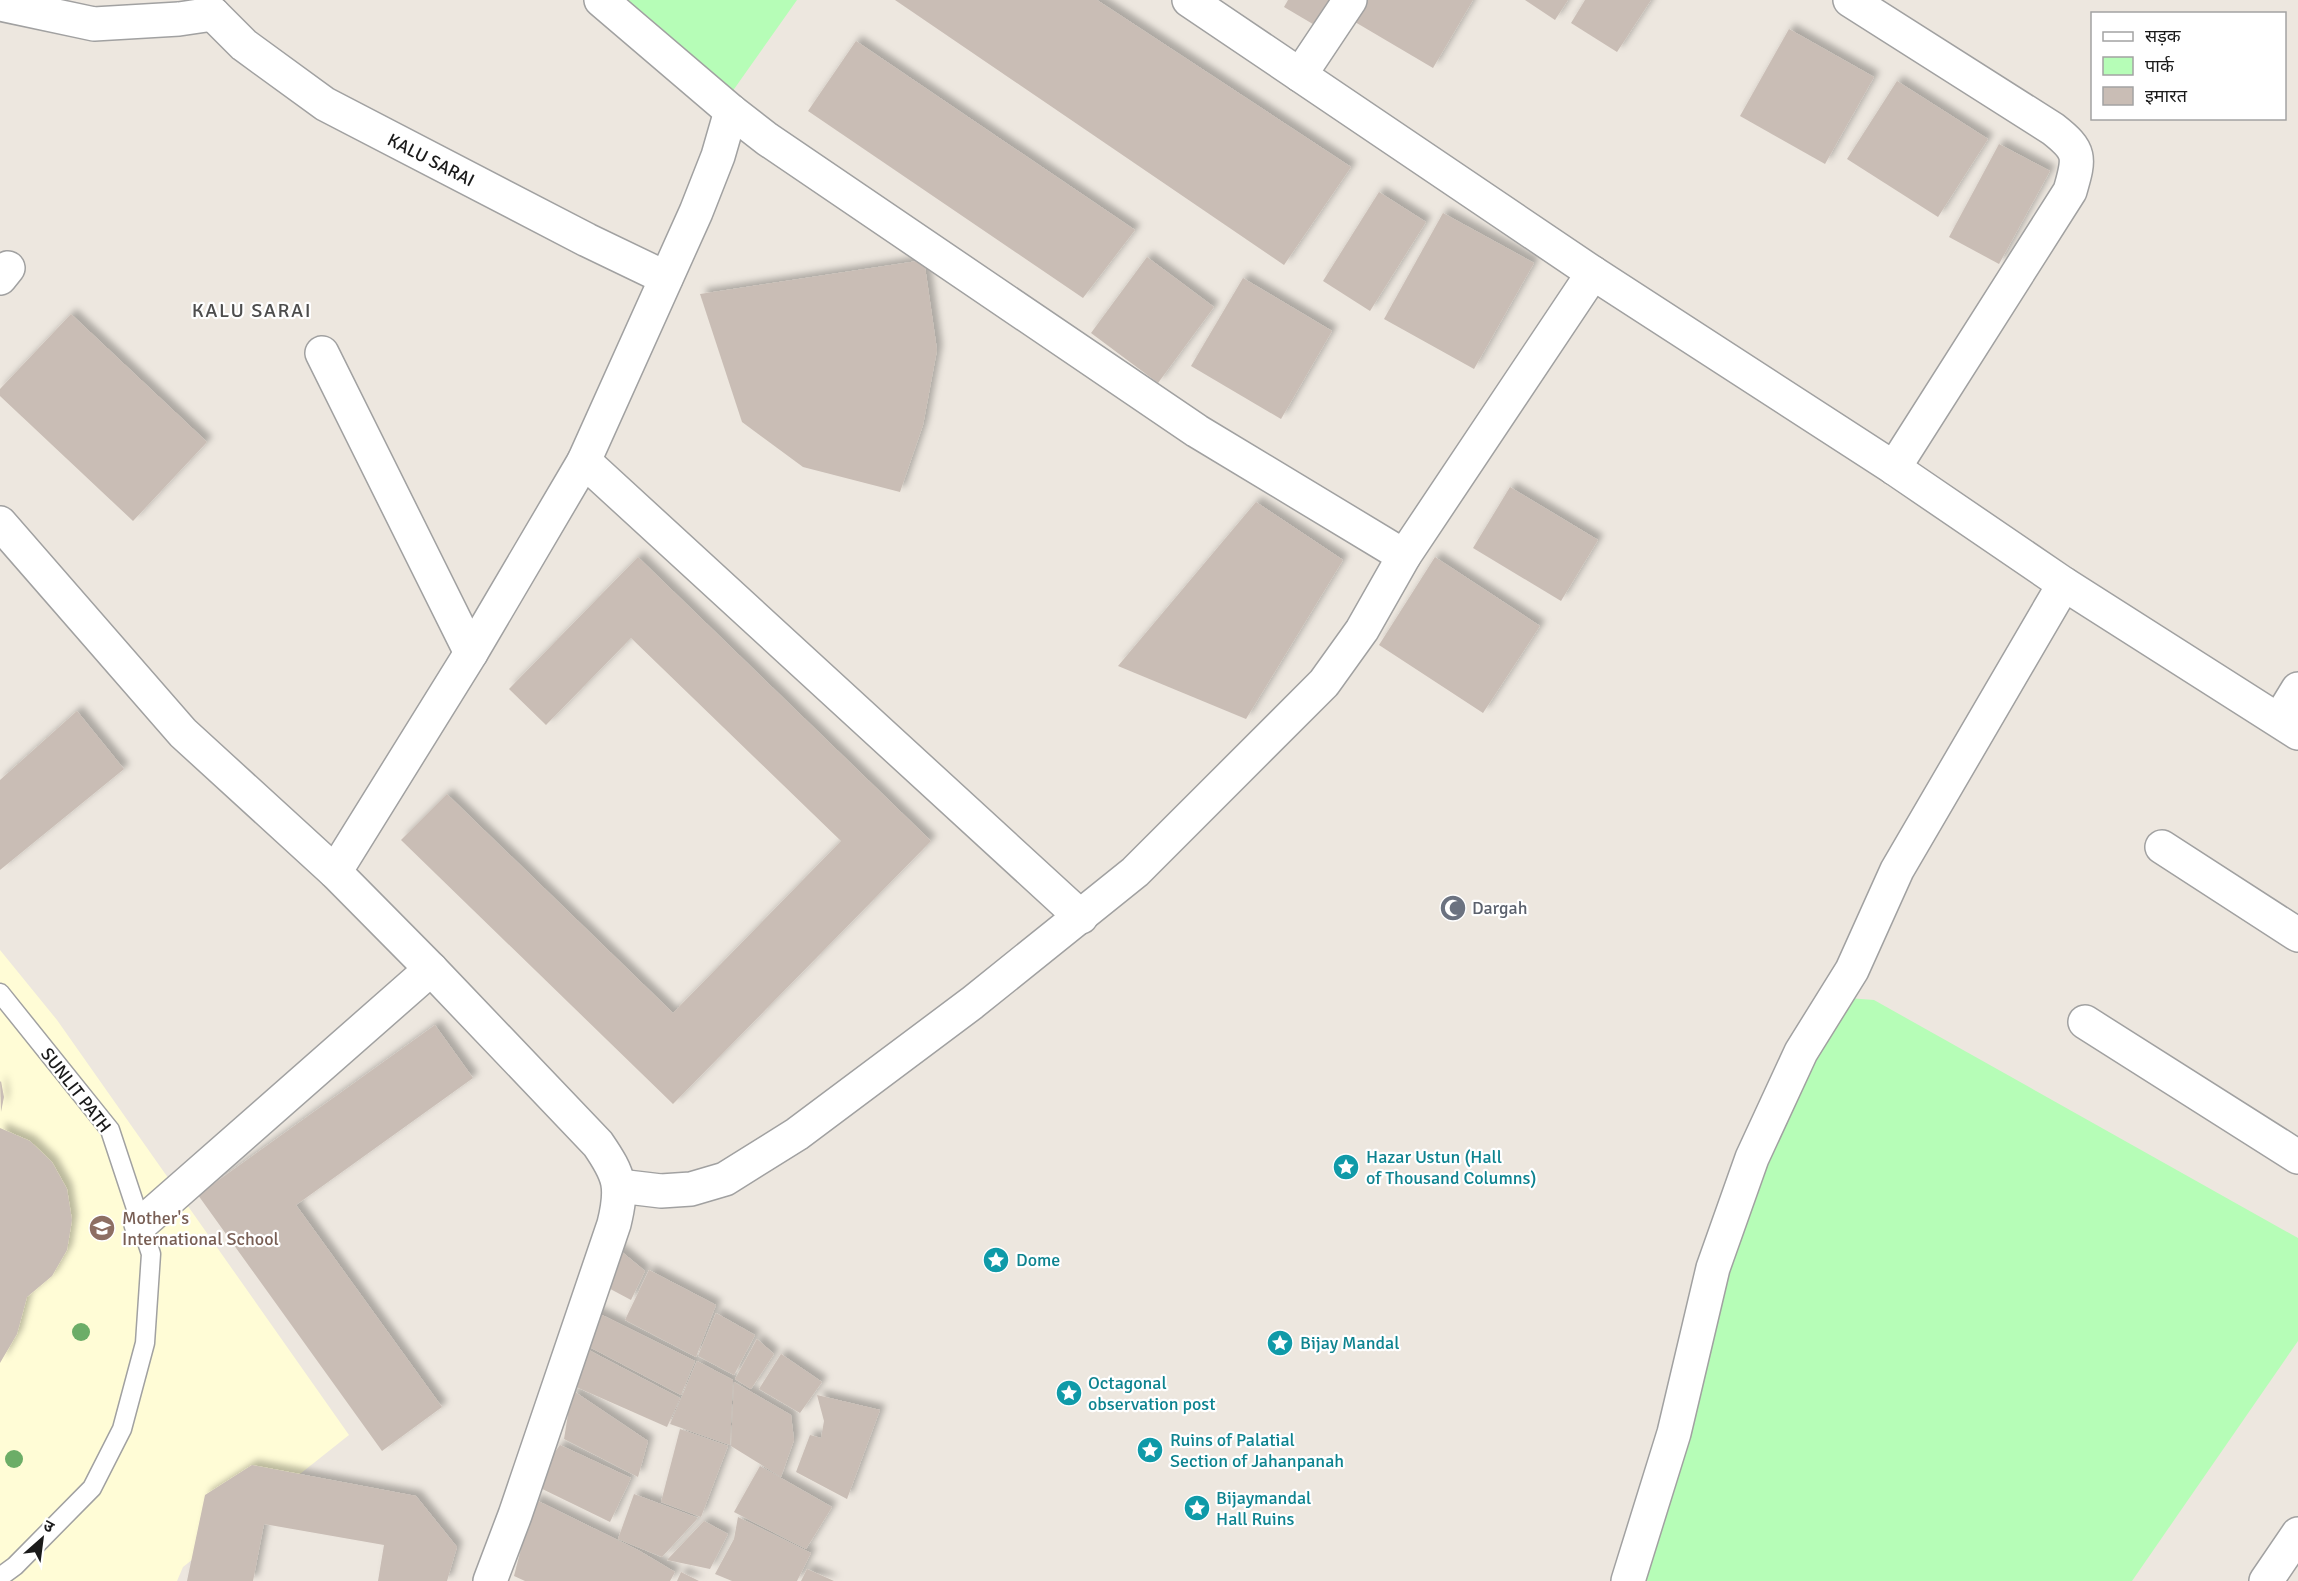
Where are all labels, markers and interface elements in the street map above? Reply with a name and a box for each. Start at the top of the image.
legend [2091,12,2286,120]
text: सड़क [2145,25,2182,47]
text: पार्क [2145,55,2175,77]
text: इमारत [2145,85,2188,107]
street label: KALU SARAI [384,129,478,191]
district label: KALU SARAI [192,298,312,323]
mosque icon: Dargah [1438,893,1468,923]
place label: Dargah [1472,897,1528,919]
street label: SUNLIT PATH [36,1043,116,1137]
place label: Hazar Ustun (Hall of Thousand Columns) [1366,1146,1536,1189]
place icon: Hazar Ustun (Hall of Thousand Columns) [1331,1152,1361,1182]
place label: Mother's International School [122,1207,279,1250]
school or university icon: Mother's International School [87,1213,117,1243]
place icon: Dome [981,1245,1011,1275]
place label: Dome [1016,1249,1060,1271]
place icon: Bijay Mandal [1265,1328,1295,1358]
place label: Bijay Mandal [1300,1332,1399,1354]
place label: Octagonal observation post [1088,1372,1216,1415]
place icon: Octagonal observation post [1054,1378,1084,1408]
place label: Ruins of Palatial Section of Jahanpanah [1170,1429,1344,1472]
place icon: Ruins of Palatial Section of Jahanpanah [1135,1435,1165,1465]
place label: Bijaymandal Hall Ruins [1216,1487,1311,1530]
place icon: Bijaymandal Hall Ruins [1182,1493,1212,1523]
north arrow [12,1509,72,1569]
text: उ [40,1516,58,1538]

